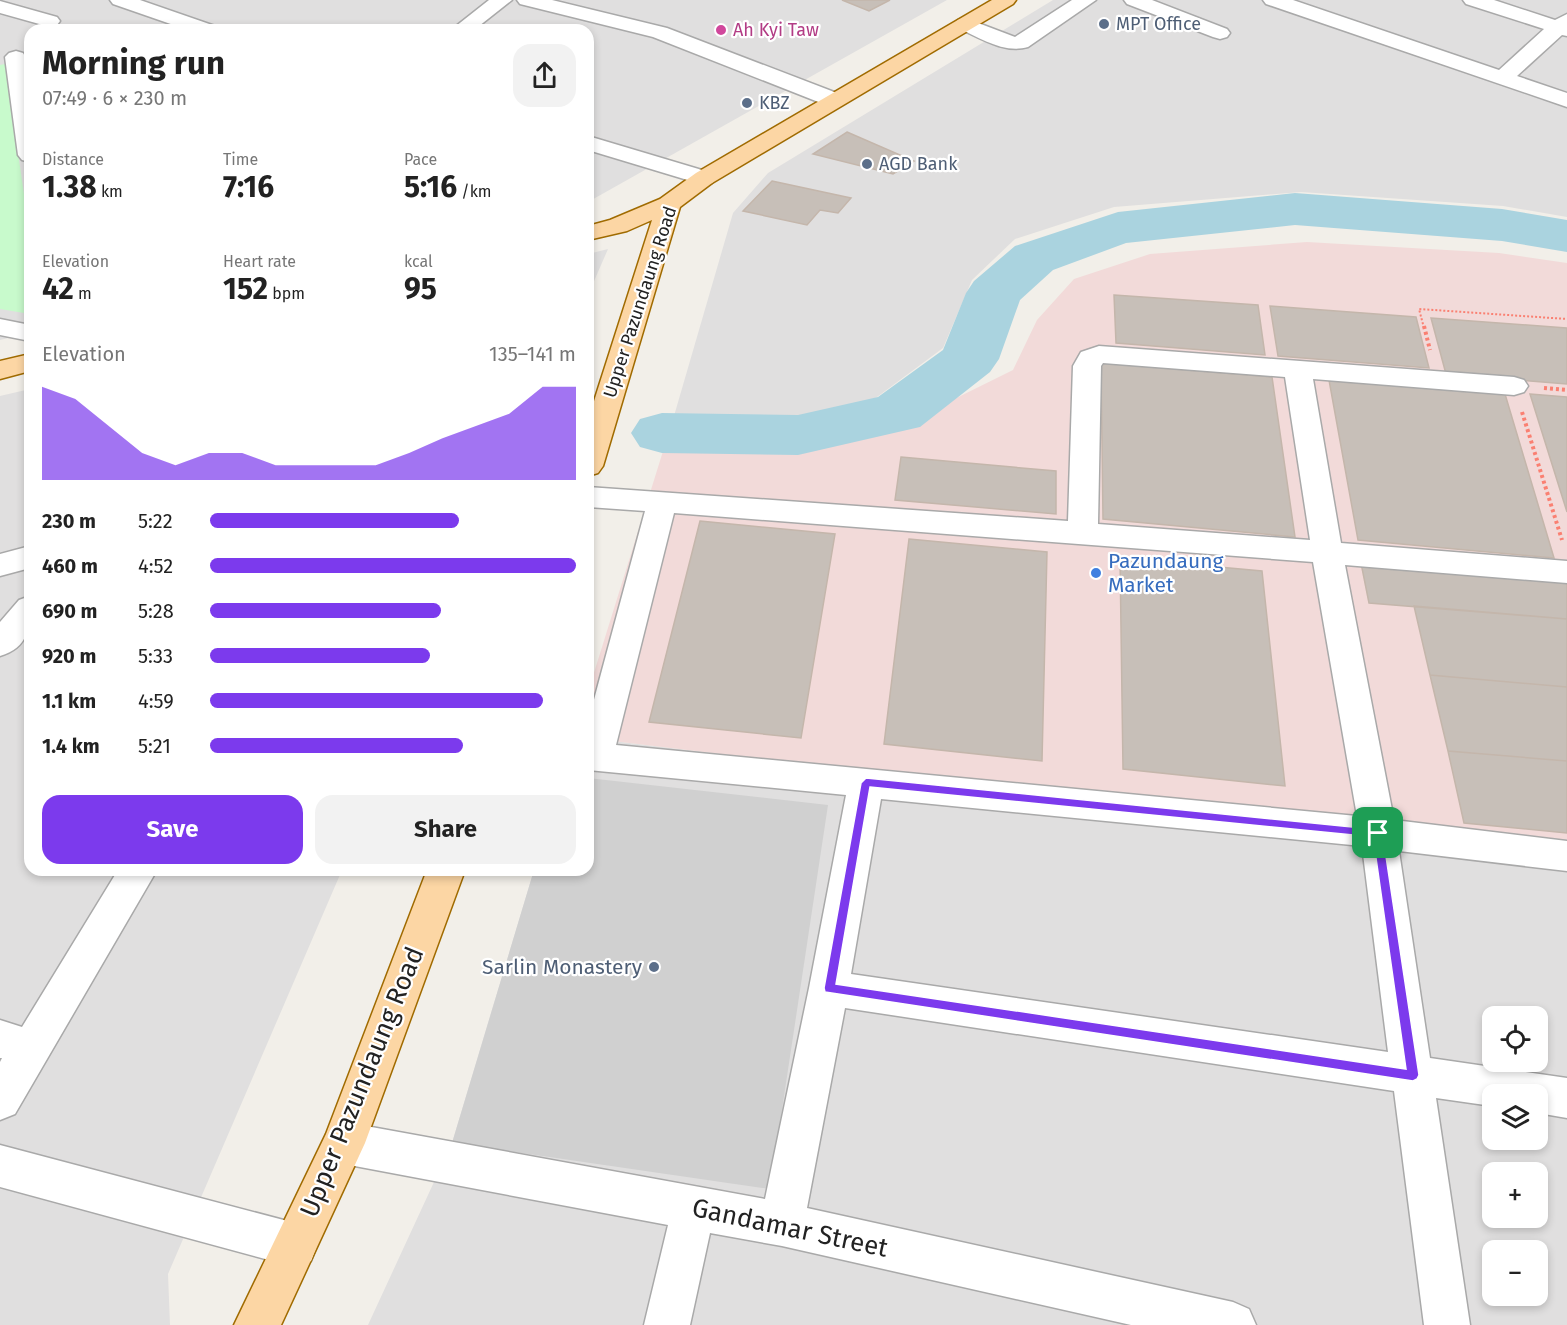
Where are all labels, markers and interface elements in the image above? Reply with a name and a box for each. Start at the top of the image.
place label: MPT Office [1116,13,1201,35]
marker: MPT Office [1097,17,1111,31]
place label: Ah Kyi Taw [733,19,819,41]
marker: Ah Kyi Taw [714,23,728,37]
text: Morning run [42,43,225,83]
button: share [513,44,576,107]
text: 07:49 · 6 × 230 m [42,86,187,110]
place label: KBZ [759,92,790,114]
marker: KBZ [740,96,754,110]
text: Distance [42,150,104,169]
text: Time [223,150,258,169]
text: Pace [404,150,437,169]
place label: AGD Bank [879,153,958,175]
marker: AGD Bank [860,157,874,171]
text: 1.38 [42,169,97,205]
text: 7:16 [223,169,274,205]
text: 5:16 [404,169,457,205]
text: km [97,182,123,201]
text: /km [457,182,492,201]
street label: Upper Pazundaung Road [599,203,681,401]
text: Elevation [42,252,109,271]
text: Heart rate [223,252,296,271]
text: kcal [404,252,433,271]
text: 42 [42,271,74,307]
text: 152 [223,271,268,307]
text: 95 [404,271,437,307]
text: m [74,284,92,303]
text: bpm [268,284,305,303]
text: Elevation [42,342,126,366]
text: 135–141 m [489,342,576,366]
text: 230 m [42,509,96,533]
text: 5:22 [138,509,173,533]
place label: Pazundaung Market [1108,548,1223,598]
text: 460 m [42,554,98,578]
text: 4:52 [138,554,173,578]
marker: Pazundaung Market [1089,566,1103,580]
text: 690 m [42,599,98,623]
text: 5:28 [138,599,174,623]
text: 920 m [42,644,96,668]
text: 5:33 [138,644,173,668]
text: 1.1 km [42,689,96,713]
text: 4:59 [138,689,174,713]
text: 1.4 km [42,734,100,758]
text: 5:21 [138,734,171,758]
button: Save [42,795,303,864]
button: Share [315,795,576,864]
pin [1352,807,1403,858]
icon: arrive [1361,816,1394,849]
street label: Upper Pazundaung Road [294,942,430,1222]
place label: Sarlin Monastery [482,954,643,980]
marker: Sarlin Monastery [647,960,661,974]
map controls [1482,1006,1548,1306]
button: locate [1482,1006,1548,1072]
button: layers [1482,1084,1548,1150]
button: + [1482,1162,1548,1228]
street label: Gandamar Street [689,1192,891,1264]
button: − [1482,1240,1548,1306]

